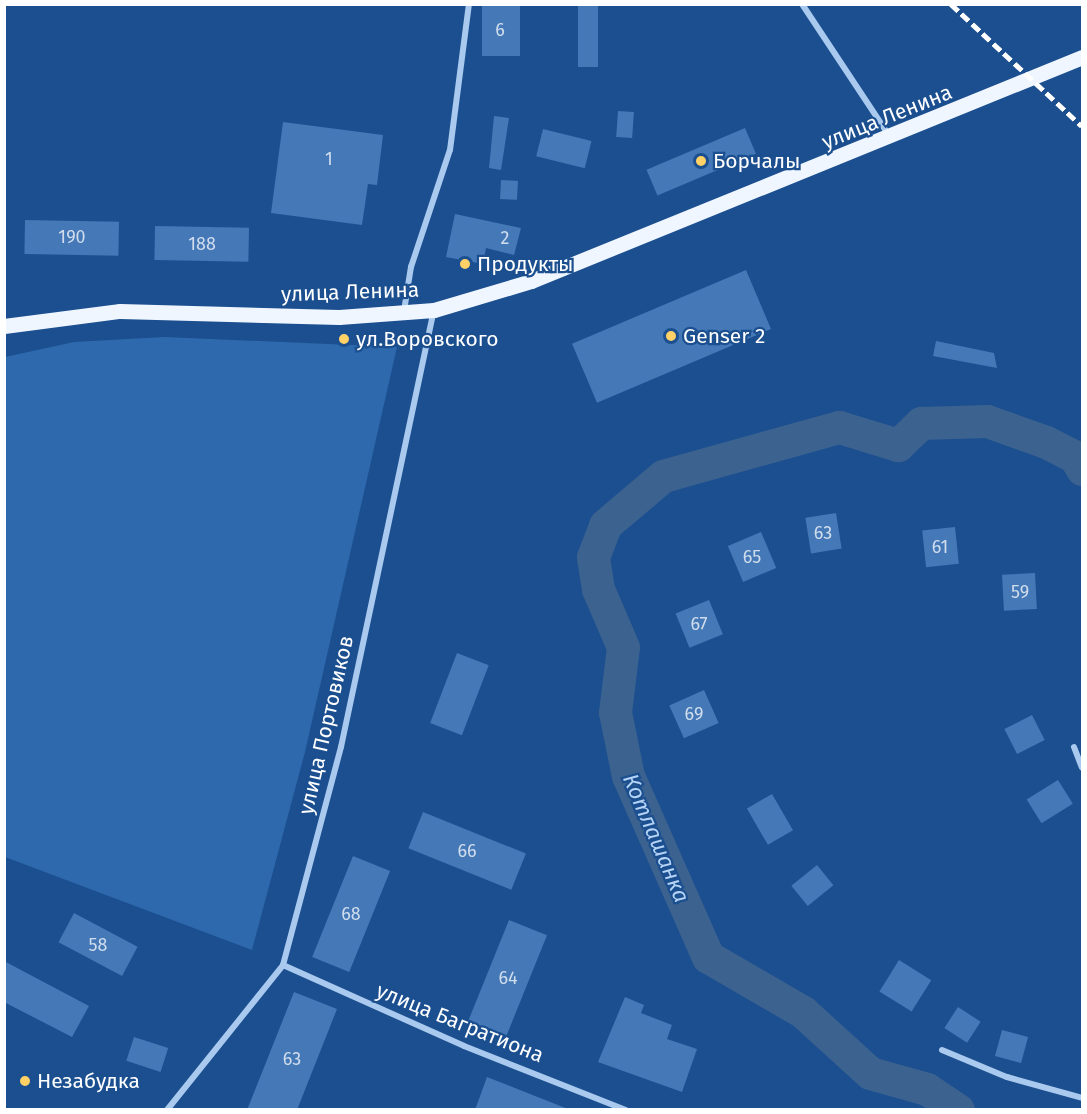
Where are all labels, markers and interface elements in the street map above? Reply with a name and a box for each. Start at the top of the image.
house number: 6 [495,19,505,41]
street label: улица Ленина [818,79,956,155]
house number: 1 [325,148,333,170]
place label: Борчалы [713,148,800,174]
marker: Борчалы [694,154,708,168]
house number: 190 [58,226,86,248]
house number: 2 [501,227,509,249]
house number: 188 [188,233,216,255]
place label: Продукты [477,251,574,277]
marker: Продукты [458,257,472,271]
street label: улица Ленина [280,277,420,307]
place label: Genser 2 [683,323,765,349]
place label: ул.Воровского [356,326,499,352]
marker: Genser 2 [664,329,678,343]
marker: ул.Воровского [337,332,351,346]
house number: 63 [814,522,832,544]
house number: 61 [932,536,948,558]
house number: 65 [743,546,761,568]
house number: 59 [1011,581,1029,603]
house number: 67 [690,613,708,635]
street label: улица Портовиков [293,633,359,817]
house number: 69 [685,703,703,725]
water label: Котлашанка [617,770,695,906]
house number: 66 [457,840,477,862]
house number: 68 [341,903,361,925]
house number: 58 [89,934,107,956]
house number: 64 [498,967,518,989]
street label: улица Багратиона [373,978,547,1068]
house number: 63 [283,1048,301,1070]
place label: Незабудка [37,1068,140,1094]
marker: Незабудка [18,1074,32,1088]

